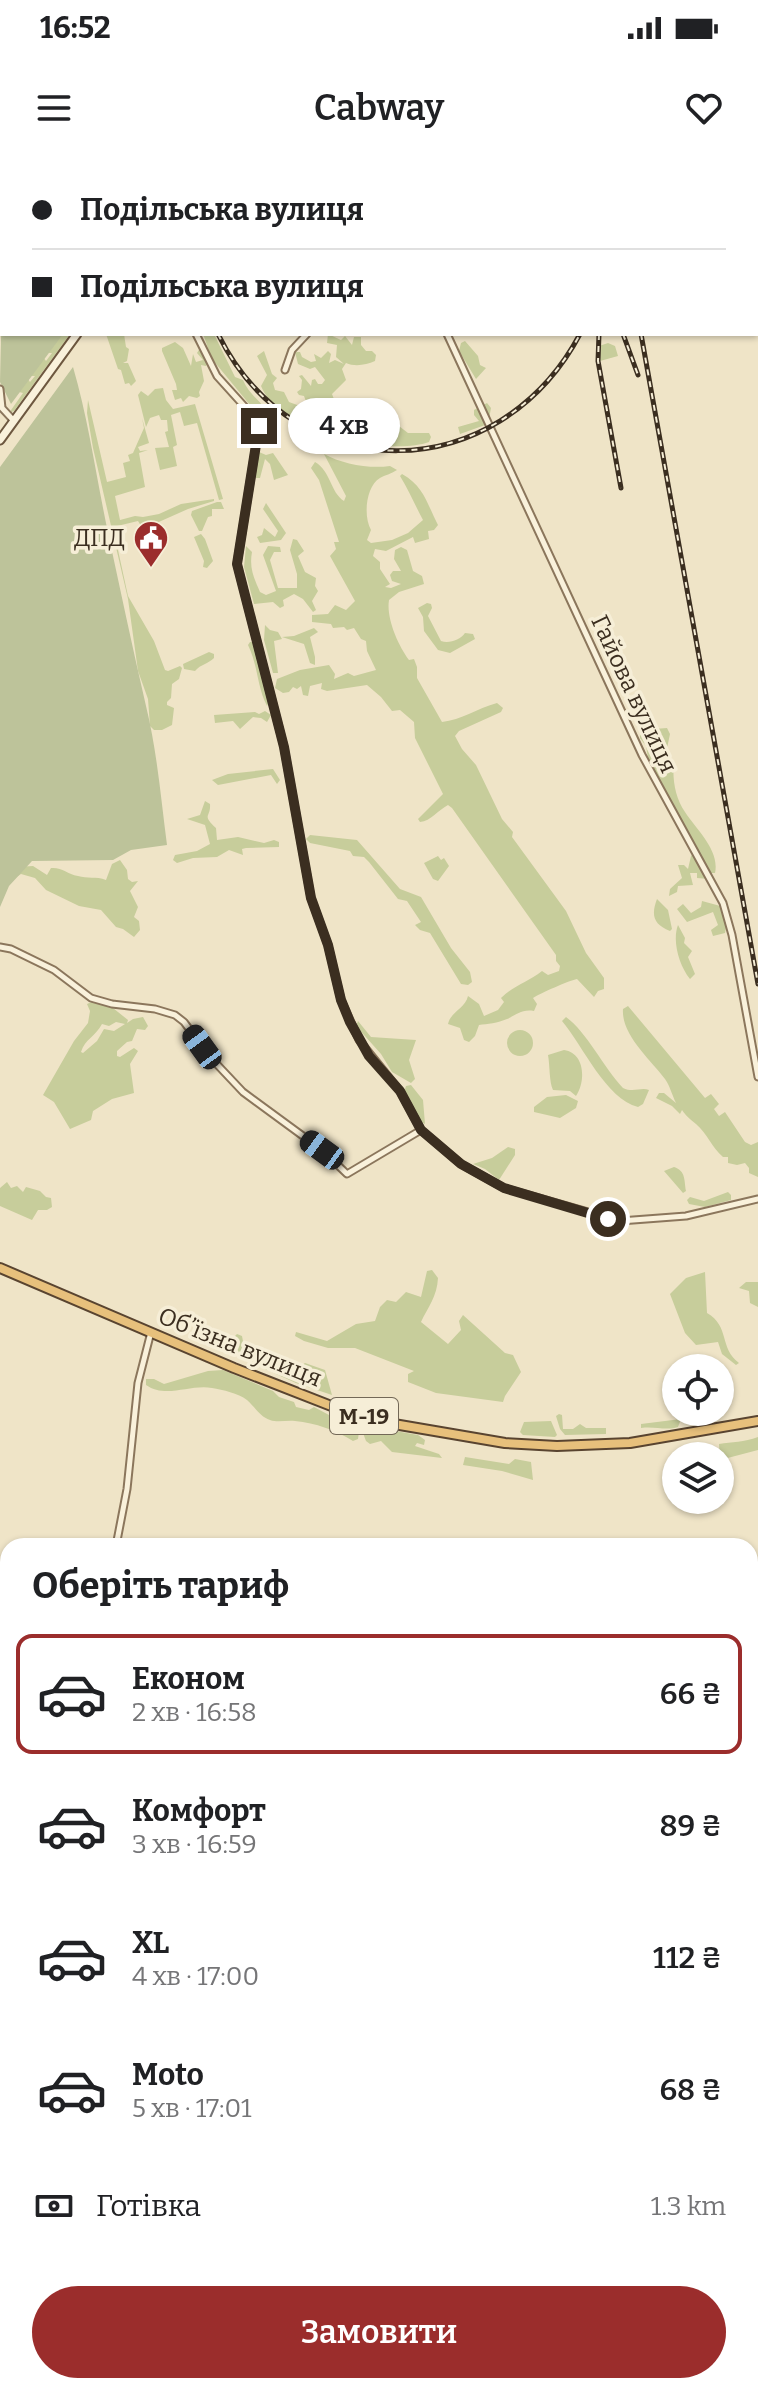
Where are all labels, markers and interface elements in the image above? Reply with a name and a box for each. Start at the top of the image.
text: 16:52 [40,10,111,46]
icon: menu [32,86,76,130]
text: Cabway [314,86,444,130]
icon: heart [682,86,726,130]
text: Подільська вулиця [80,192,364,228]
text: Подільська вулиця [80,269,364,305]
callout: 4 хв [287,398,399,454]
route end [241,408,277,444]
text: 4 хв [319,410,369,441]
public building icon: ДПД [132,519,170,569]
place label: ДПД [74,524,125,552]
street label: Гайова вулиця [585,611,683,777]
car [178,1021,226,1073]
car [296,1126,348,1174]
route start [590,1201,626,1237]
street label: Обʼїзна вулиця [154,1302,326,1392]
map controls [662,1354,734,1514]
button: locate [662,1354,734,1426]
road number: М-19 [330,1398,398,1434]
button: layers [662,1442,734,1514]
text: Оберіть тариф [32,1564,289,1608]
icon: car [36,1658,108,1730]
text: Економ [132,1661,245,1697]
text: 66 ₴ [660,1676,722,1712]
text: 2 хв · 16:58 [132,1697,257,1728]
icon: car [36,1790,108,1862]
text: Комфорт [132,1793,266,1829]
text: 89 ₴ [659,1808,722,1844]
text: 3 хв · 16:59 [132,1829,257,1860]
icon: car [36,1922,108,1994]
text: XL [132,1925,169,1961]
text: 112 ₴ [653,1940,722,1976]
text: 4 хв · 17:00 [132,1961,259,1992]
icon: car [36,2054,108,2126]
text: Moto [132,2057,204,2093]
text: 68 ₴ [659,2072,722,2108]
text: 5 хв · 17:01 [132,2093,252,2124]
icon: cash [32,2184,76,2228]
text: Готівка [96,2188,201,2224]
text: 1.3 km [651,2191,726,2222]
button: Замовити [32,2286,726,2378]

